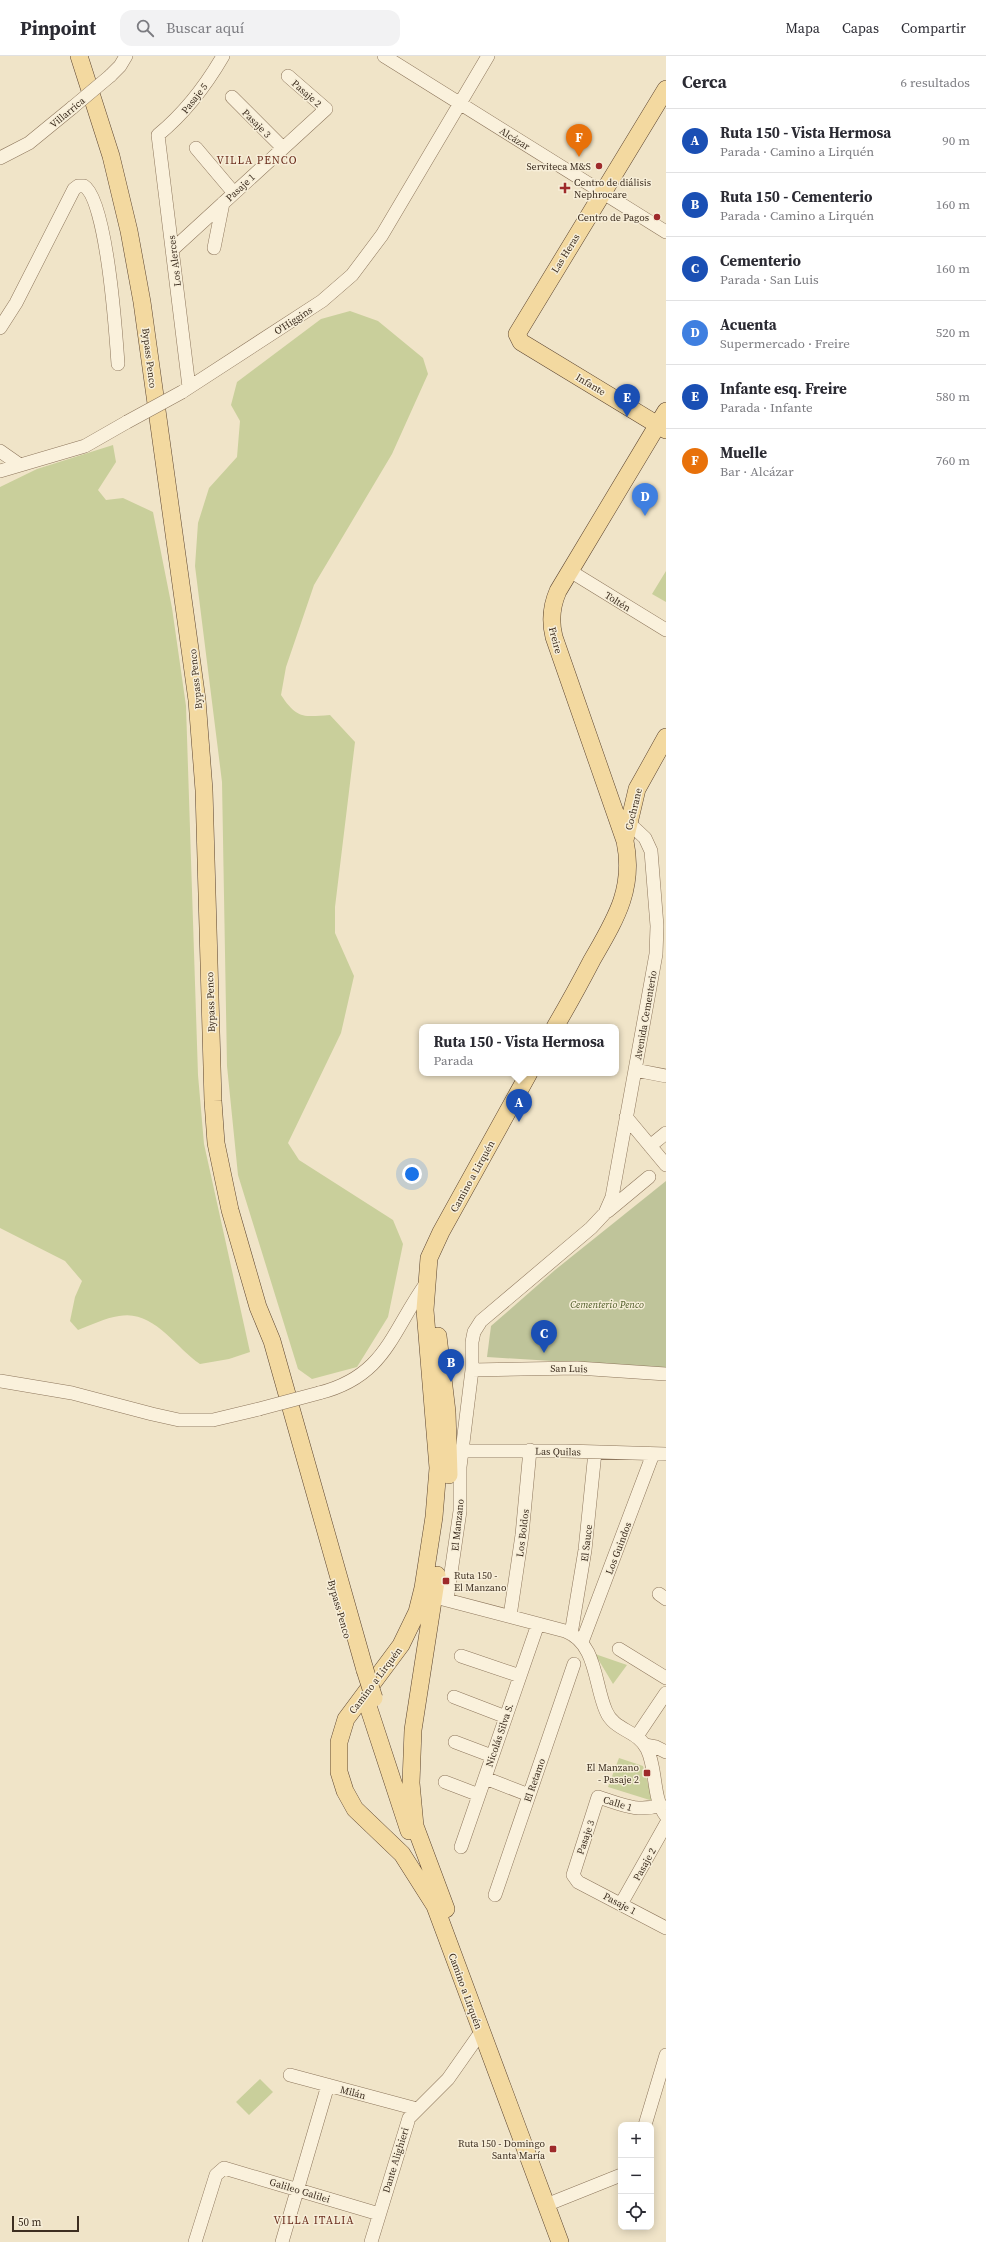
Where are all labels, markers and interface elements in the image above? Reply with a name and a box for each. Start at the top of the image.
search box [120,10,400,46]
text: Pinpoint [20,15,96,41]
icon: search [134,17,156,39]
text: Buscar aquí [166,17,244,38]
text: Mapa [785,18,820,38]
text: Capas [842,18,879,38]
text: Compartir [901,18,966,38]
text: Cerca [682,70,727,94]
text: 6 resultados [900,74,970,91]
street label: Pasaje 2 [289,77,324,110]
street label: Pasaje 5 [178,80,210,116]
street label: Villarrica [47,93,88,131]
street label: Pasaje 3 [239,106,274,141]
text: Ruta 150 - Vista Hermosa [720,122,891,143]
street label: Alcázar [497,124,533,153]
pin: F [566,124,592,157]
text: A [691,132,699,149]
text: 90 m [942,132,970,149]
text: Parada · Camino a Lirquén [720,143,874,160]
district label: VILLA PENCO [217,153,297,168]
place label: Serviteca M&S [526,160,591,173]
marker: Serviteca M&S [594,161,604,171]
street label: Pasaje 1 [223,170,258,204]
place label: Centro de diálisis Nephrocare [574,176,651,201]
marker: Centro de diálisis Nephrocare [559,182,571,194]
text: Ruta 150 - Cementerio [720,186,872,207]
text: B [691,196,699,213]
text: 160 m [936,196,970,213]
text: Parada · Camino a Lirquén [720,207,874,224]
place label: Centro de Pagos [577,211,649,224]
marker: Centro de Pagos [652,212,662,222]
street label: Las Heras [548,231,583,275]
street label: Los Alerces [165,235,184,287]
text: Cementerio [720,250,801,271]
text: C [691,260,699,277]
text: 160 m [936,260,970,277]
text: Parada · San Luis [720,271,819,288]
street label: O'Higgins [272,303,315,338]
text: Acuenta [720,314,777,335]
text: D [690,324,700,341]
text: 520 m [936,324,970,341]
street label: Bypass Penco [139,327,160,389]
text: Supermercado · Freire [720,335,850,352]
street label: Infante [573,370,608,398]
text: Infante esq. Freire [720,378,847,399]
pin: E [614,384,640,417]
text: E [691,388,699,405]
text: 580 m [936,388,970,405]
text: Parada · Infante [720,399,813,416]
text: Muelle [720,442,767,463]
text: F [691,452,699,469]
text: 760 m [936,452,970,469]
text: Bar · Alcázar [720,463,794,480]
pin: D [632,483,658,516]
street label: Toltén [602,588,633,614]
street label: Freire [546,625,565,655]
street label: Bypass Penco [186,648,205,710]
street label: Cochrane [622,787,645,832]
street label: Avenida Cementerio [631,969,660,1061]
street label: Bypass Penco [203,971,218,1032]
popup [419,1024,619,1076]
text: Ruta 150 - Vista Hermosa [433,1031,605,1052]
text: Parada [433,1052,473,1069]
pin: A [506,1089,532,1122]
street label: Camino a Lirquén [447,1138,498,1214]
your location [402,1164,422,1184]
park label: Cementerio Penco [570,1298,644,1311]
pin: C [531,1320,557,1353]
pin: B [438,1349,464,1382]
street label: San Luis [550,1362,588,1375]
street label: Las Quilas [535,1445,581,1458]
street label: El Manzano [448,1498,467,1552]
street label: Los Boldos [513,1508,532,1558]
street label: Los Guindos [602,1520,634,1576]
street label: El Sauce [578,1524,595,1562]
place label: Ruta 150 - El Manzano [454,1569,507,1594]
marker: Ruta 150 - El Manzano [441,1576,451,1586]
street label: Bypass Penco [325,1578,354,1640]
street label: Camino a Lirquén [346,1644,405,1716]
street label: Nicolás Silva S. [483,1702,516,1769]
street label: El Retamo [521,1756,548,1804]
place label: El Manzano - Pasaje 2 [587,1761,639,1786]
marker: El Manzano - Pasaje 2 [642,1768,652,1778]
street label: Calle 1 [602,1793,634,1814]
street label: Pasaje 3 [574,1818,597,1856]
street label: Pasaje 2 [630,1846,659,1883]
street label: Pasaje 1 [601,1889,639,1918]
street label: Camino a Lirquén [446,1951,485,2031]
street label: Milán [339,2083,367,2102]
map controls [618,2122,654,2230]
button: + [618,2122,654,2158]
street label: Dante Alighieri [379,2126,412,2194]
place label: Ruta 150 - Domingo Santa María [458,2137,546,2162]
marker: Ruta 150 - Domingo Santa María [548,2144,558,2154]
button: − [618,2158,654,2194]
street label: Galileo Galilei [268,2175,332,2206]
button: locate [618,2194,654,2230]
district label: VILLA ITALIA [273,2213,355,2228]
scale bar [12,2214,79,2233]
text: 50 m [18,2215,41,2230]

